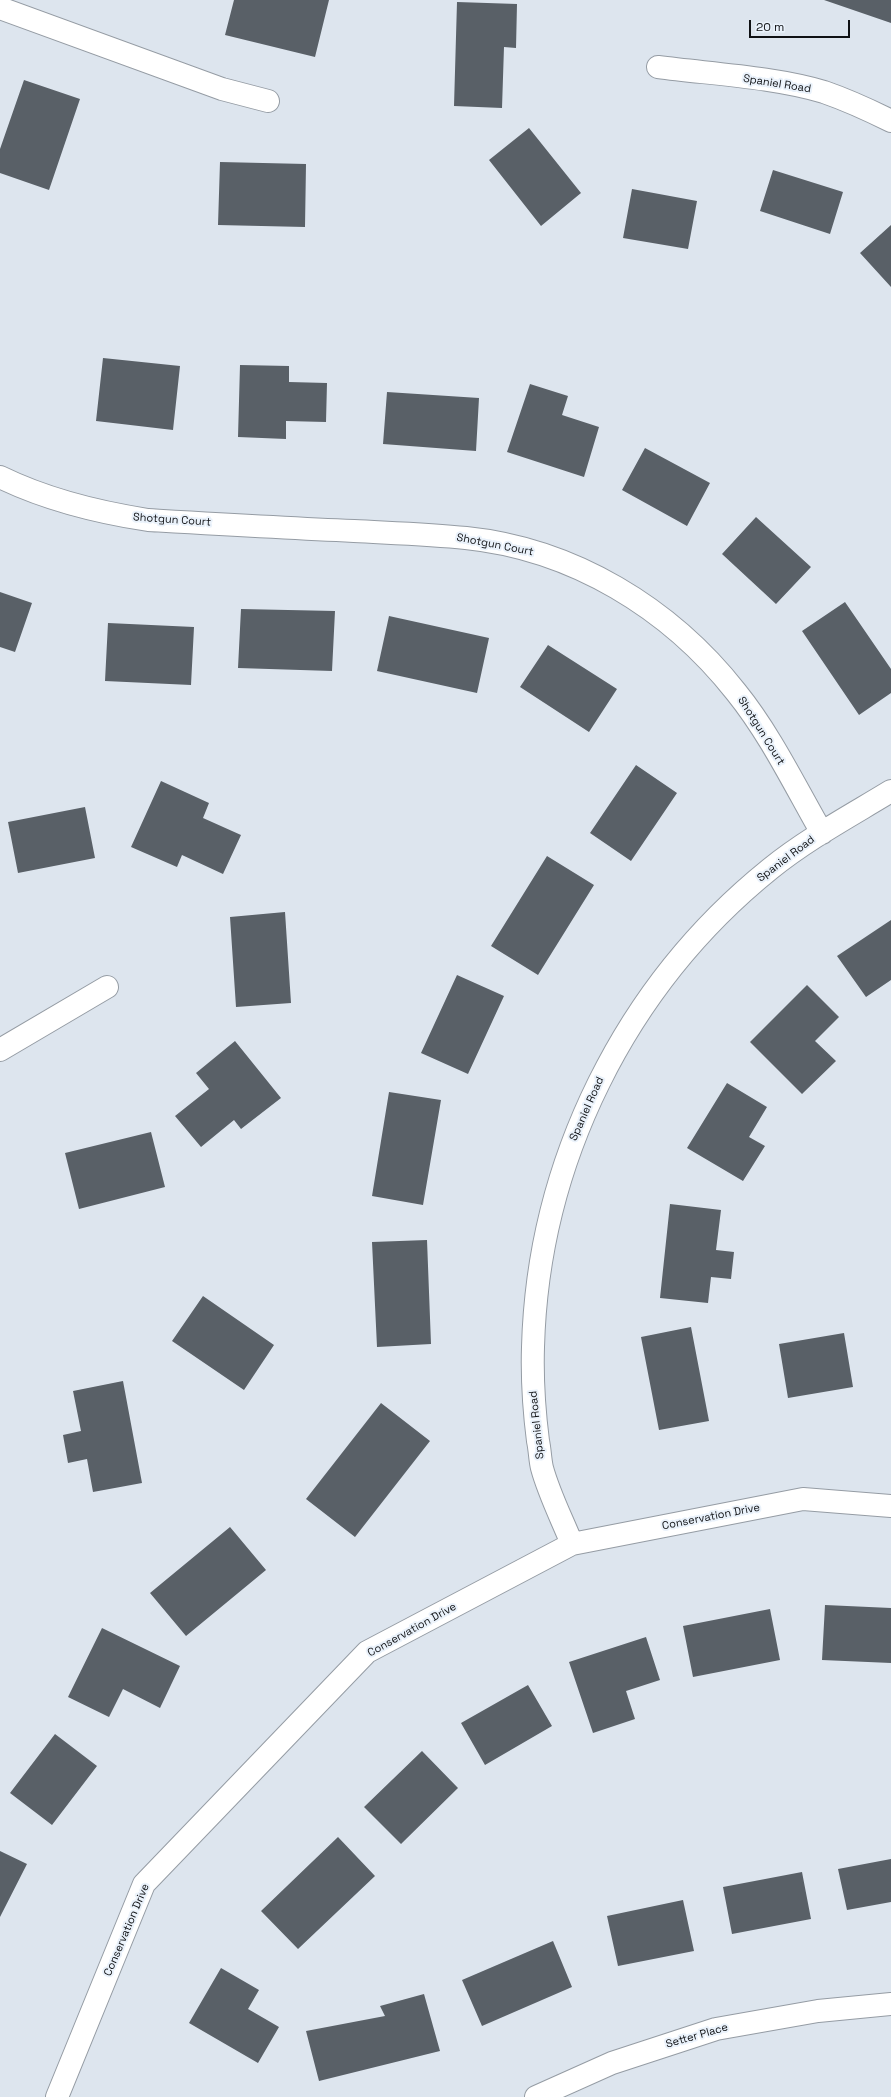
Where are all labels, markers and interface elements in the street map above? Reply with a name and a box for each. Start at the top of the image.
scale bar [751,12,852,38]
text: 20 m [756,19,784,35]
street label: Spaniel Road [742,72,812,96]
street label: Shotgun Court [133,511,211,529]
street label: Shotgun Court [455,531,535,559]
street label: Shotgun Court [735,694,787,768]
street label: Spaniel Road [755,833,817,885]
street label: Spaniel Road [567,1075,607,1143]
street label: Spaniel Road [527,1390,547,1460]
street label: Conservation Drive [661,1501,761,1533]
street label: Conservation Drive [365,1600,459,1660]
street label: Conservation Drive [102,1882,152,1978]
street label: Setter Place [664,2021,730,2051]

